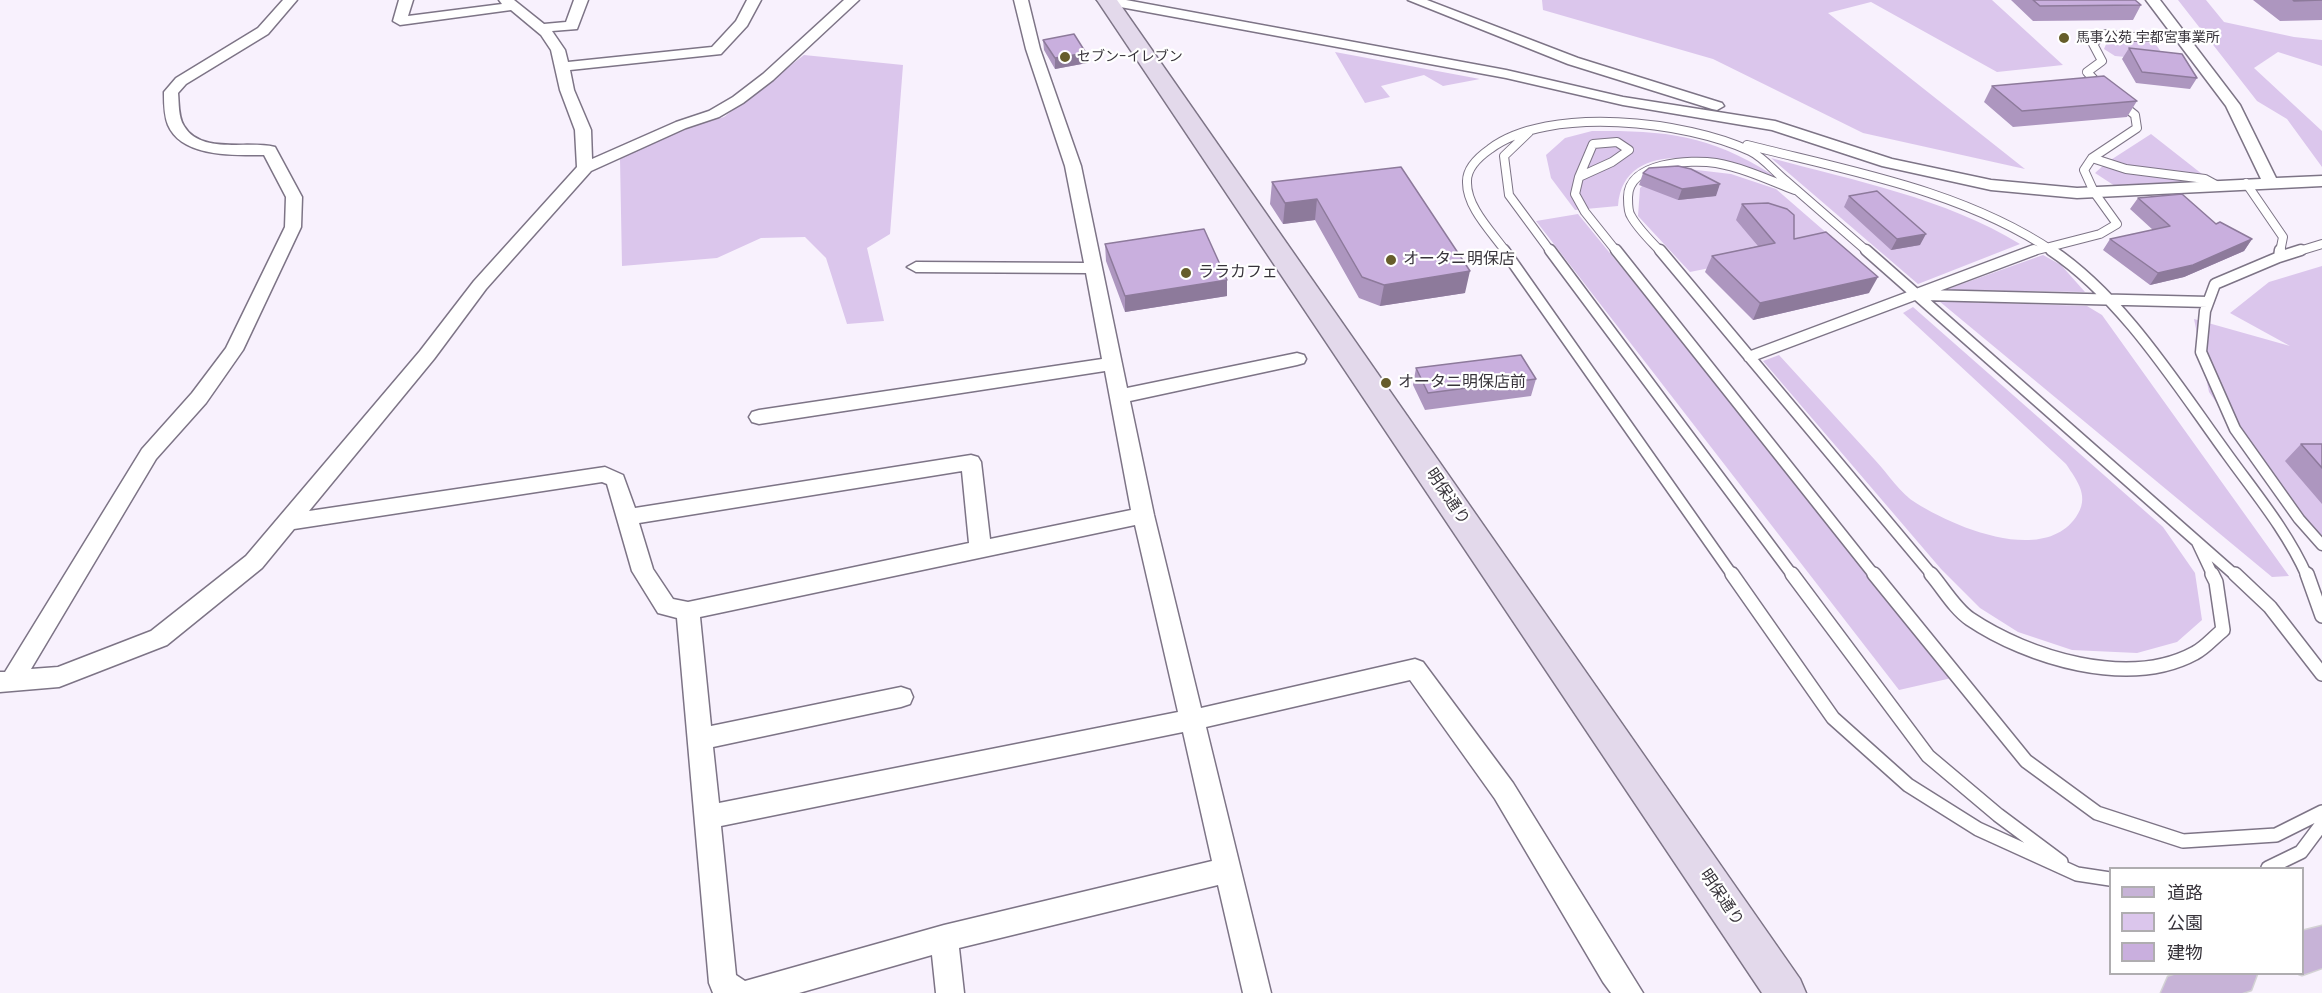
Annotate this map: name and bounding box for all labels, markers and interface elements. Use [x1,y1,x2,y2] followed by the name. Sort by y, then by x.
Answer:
[2076,30,2220,46] place label: 馬事公苑 宇都宮事業所
[2057,31,2071,45] marker: 馬事公苑 宇都宮事業所
[1077,49,1183,65] place label: セブン-イレブン
[1058,50,1072,64] marker: セブン-イレブン
[1403,250,1515,270] place label: オータニ明保店
[1384,253,1398,267] marker: オータニ明保店
[1198,263,1278,283] place label: ララカフェ
[1179,266,1193,280] marker: ララカフェ
[1398,373,1526,393] place label: オータニ明保店前
[1379,376,1393,390] marker: オータニ明保店前
[1421,465,1473,529] street label: 明保通り
[1695,866,1747,930] street label: 明保通り
[2109,867,2304,975] legend
[2167,880,2203,905] text: 道路
[2167,910,2203,935] text: 公園
[2167,940,2203,965] text: 建物

